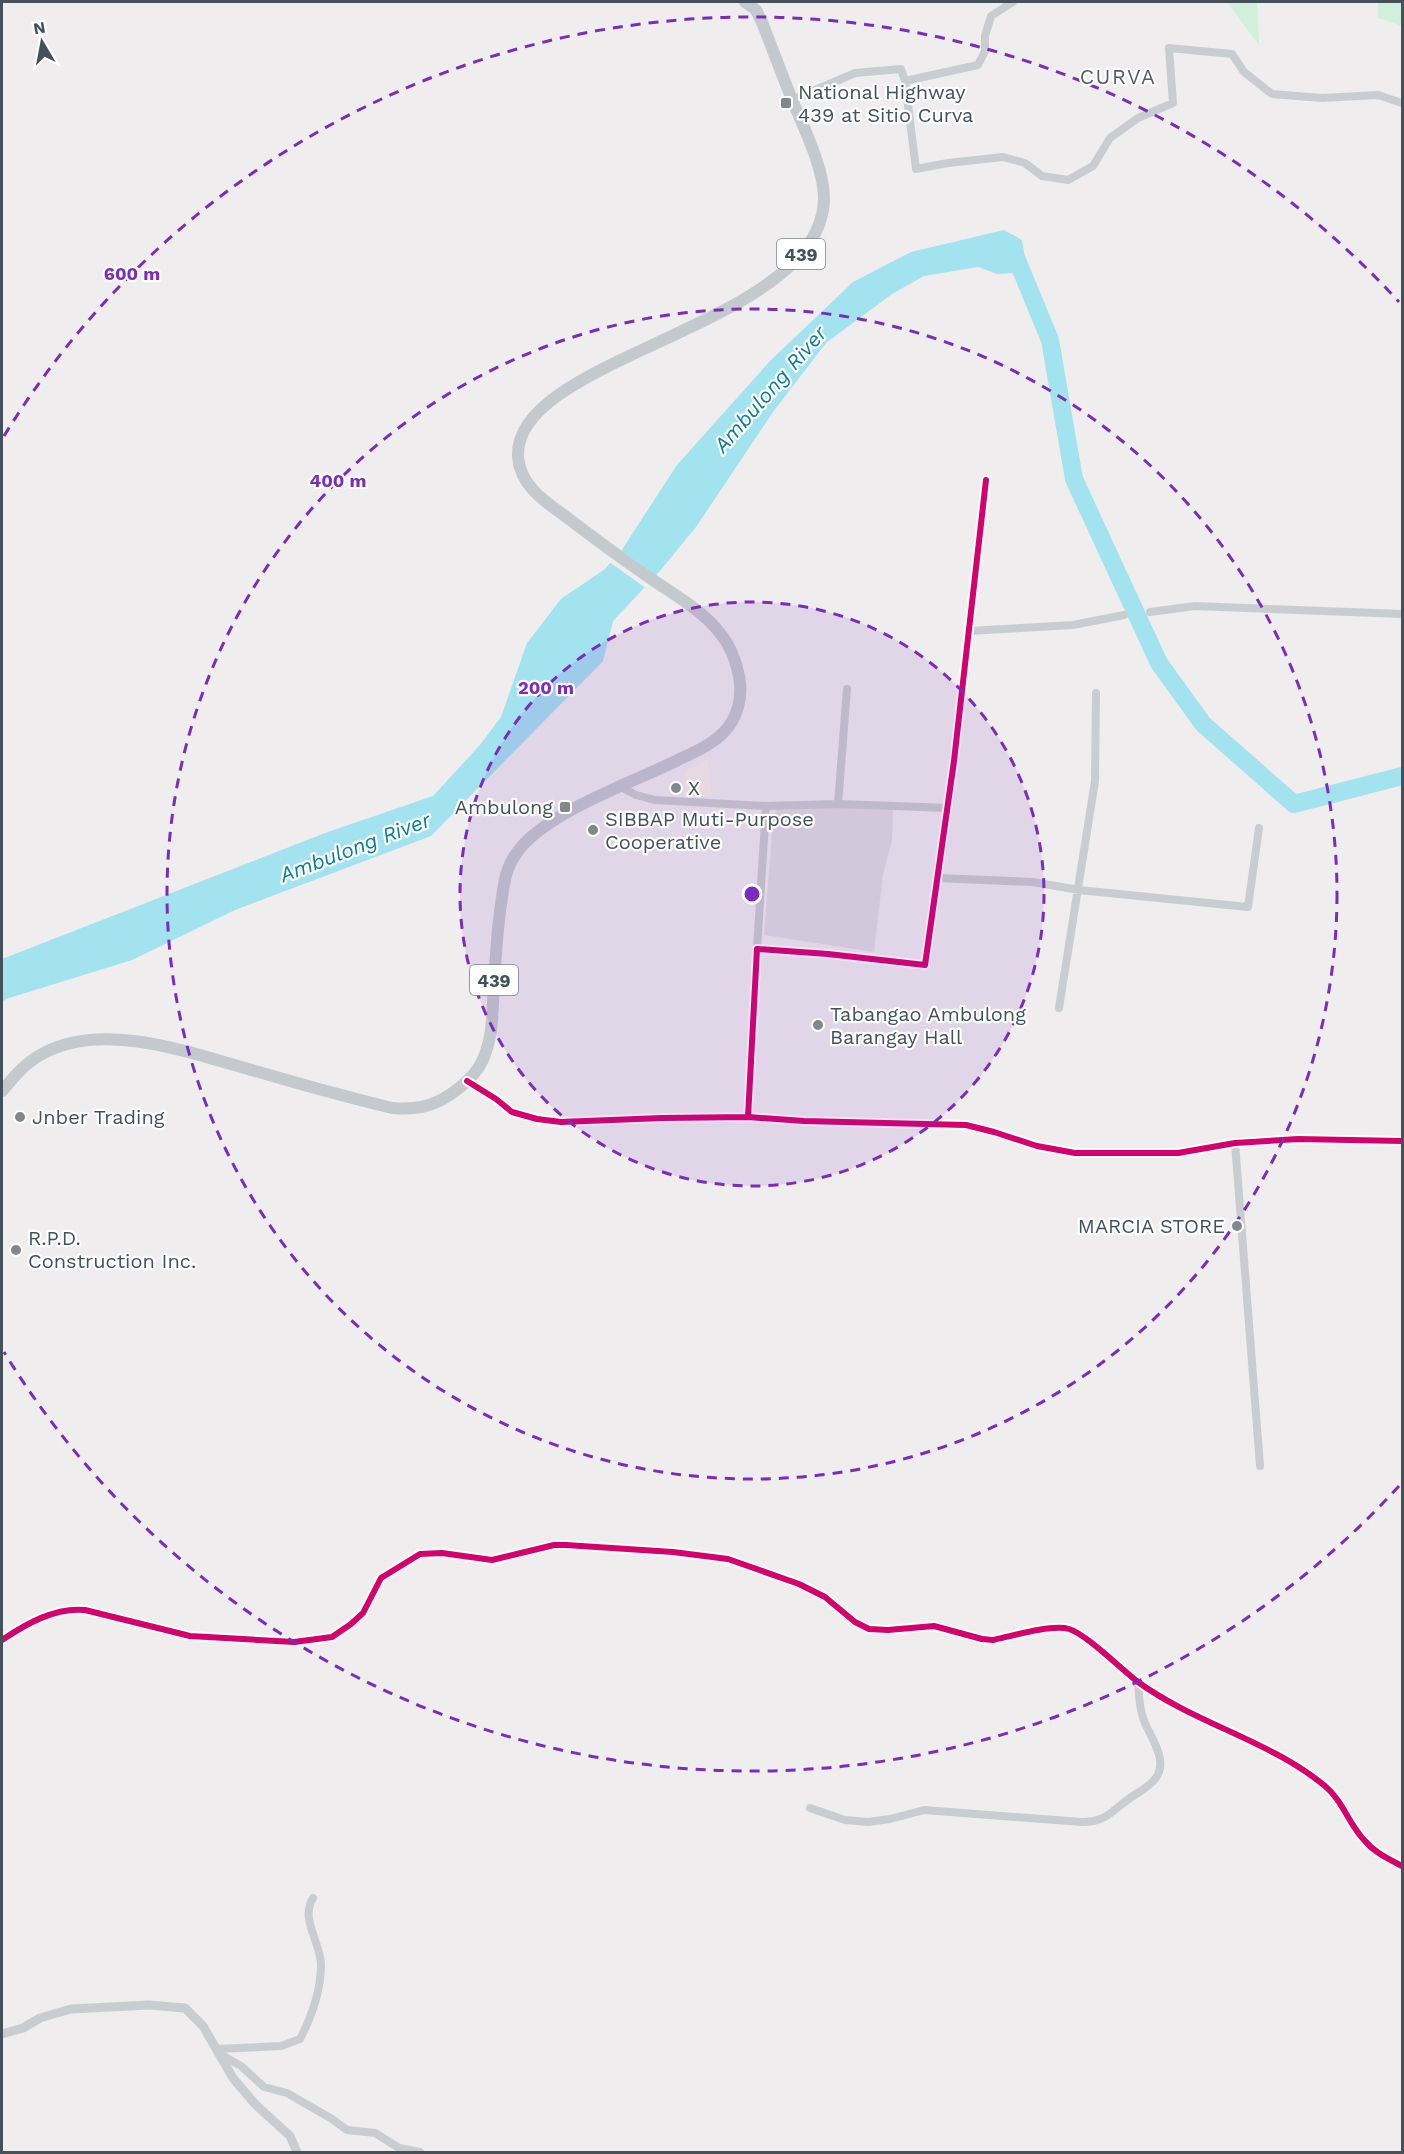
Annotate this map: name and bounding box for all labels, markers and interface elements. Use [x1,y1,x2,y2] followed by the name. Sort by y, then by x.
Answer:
[12,12,72,72] north arrow
[32,17,47,38] text: N
[1080,64,1156,89] district label: CURVA
[798,80,973,127] place label: National Highway 439 at Sitio Curva
[779,96,793,110] marker: National Highway 439 at Sitio Curva
[777,239,825,269] road number: 439
[104,263,160,284] text: 600 m
[708,320,832,458] water label: Ambulong River
[310,470,366,491] text: 400 m
[518,677,574,698] text: 200 m
[688,776,700,800] place label: X
[669,781,683,795] marker: X
[455,795,553,819] place label: Ambulong
[558,800,572,814] marker: Ambulong
[275,806,435,888] water label: Ambulong River
[605,807,814,854] place label: SIBBAP Muti-Purpose Cooperative
[586,823,600,837] marker: SIBBAP Muti-Purpose Cooperative
[742,884,762,904] centre of rings
[470,965,518,995] road number: 439
[830,1002,1026,1049] place label: Tabangao Ambulong Barangay Hall
[811,1018,825,1032] marker: Tabangao Ambulong Barangay Hall
[32,1105,165,1129] place label: Jnber Trading
[13,1110,27,1124] marker: Jnber Trading
[1078,1214,1225,1238] place label: MARCIA STORE
[1230,1219,1244,1233] marker: MARCIA STORE
[28,1226,196,1273] place label: R.P.D. Construction Inc.
[9,1243,23,1257] marker: R.P.D. Construction Inc.

